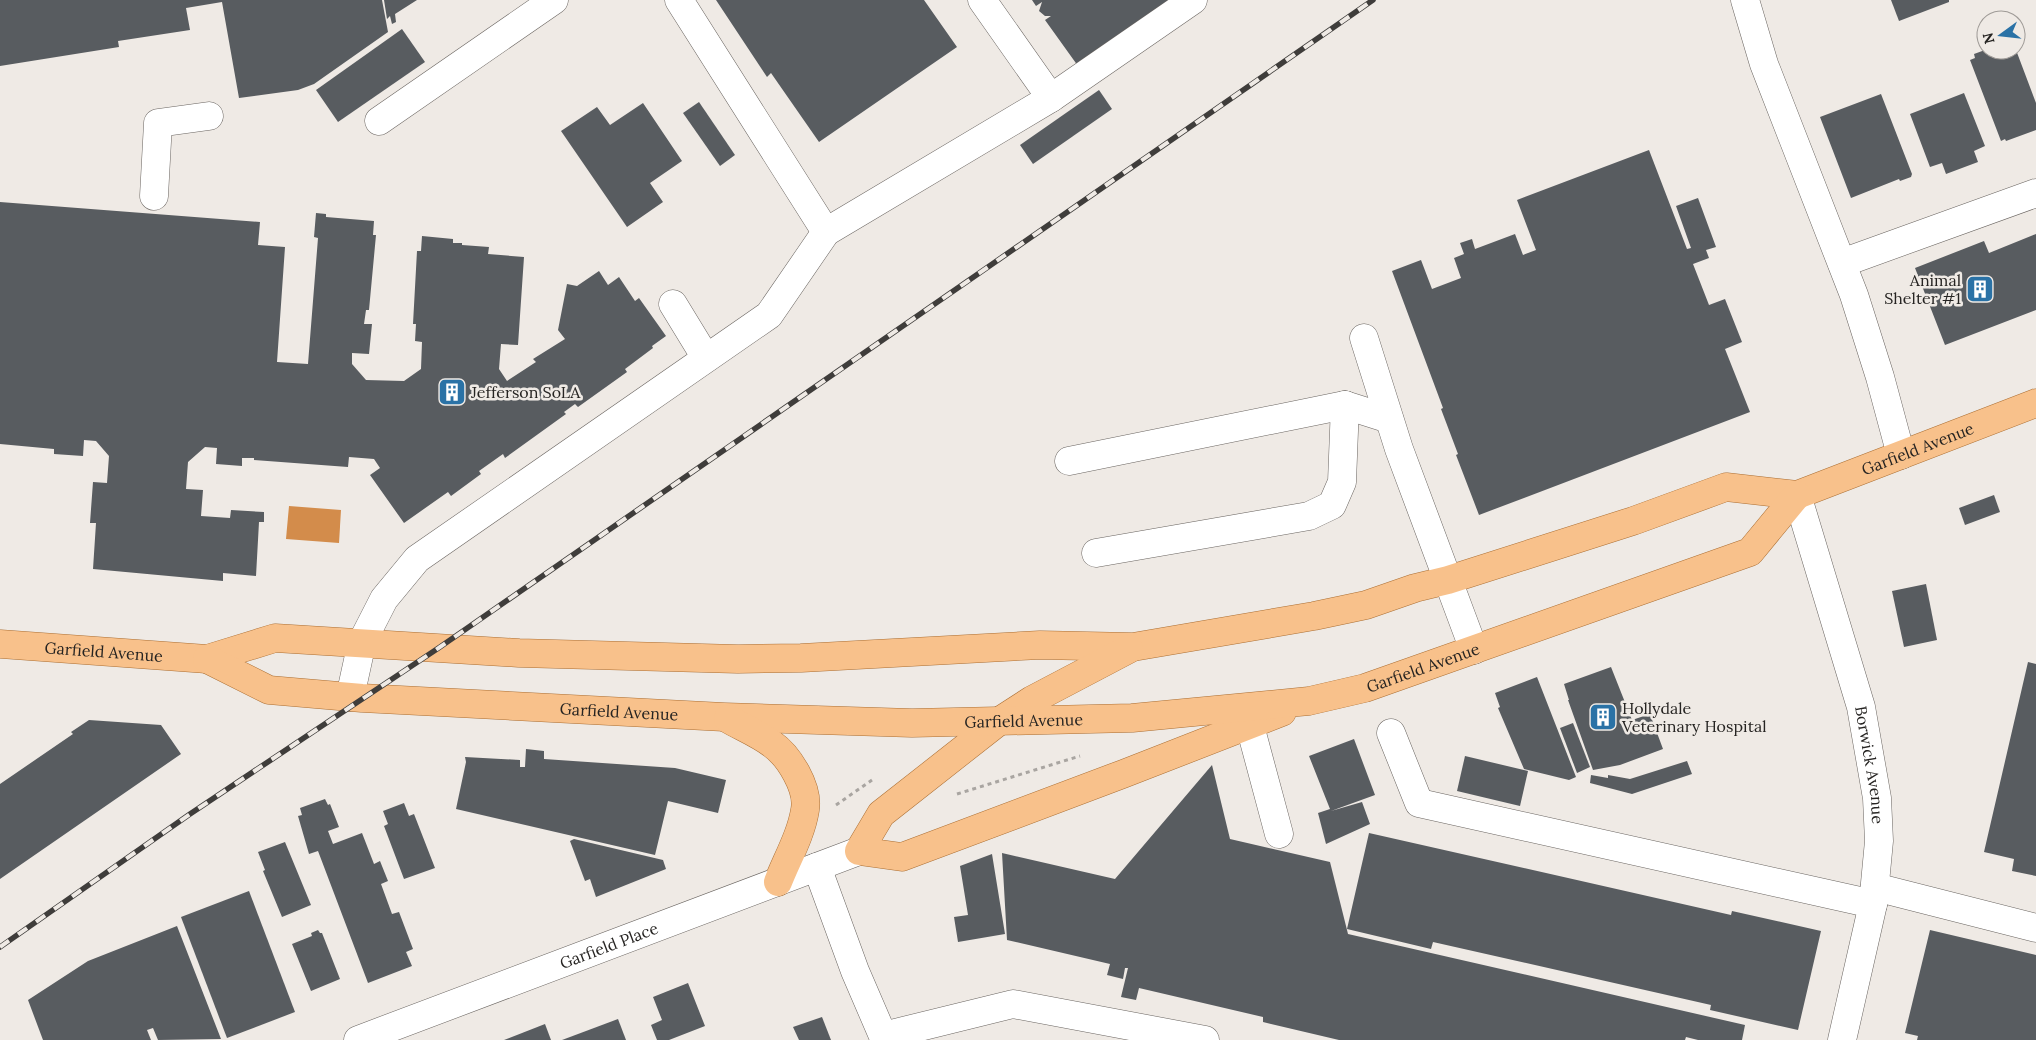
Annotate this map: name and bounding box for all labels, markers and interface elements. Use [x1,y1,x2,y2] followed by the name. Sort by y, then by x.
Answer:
[1976,10,2026,60] north arrow
[1978,31,1999,46] text: N
[1884,270,1961,308] place label: Animal Shelter #1
[1965,274,1995,304] building icon: Animal Shelter #1
[437,377,467,407] building icon: Jefferson SoLA
[470,382,581,402] place label: Jefferson SoLA
[1859,418,1977,479] street label: Garfield Avenue
[44,637,164,666] street label: Garfield Avenue
[1364,638,1482,697] street label: Garfield Avenue
[559,698,679,725] street label: Garfield Avenue
[1621,698,1767,736] place label: Hollydale Veterinary Hospital
[1588,702,1618,732] building icon: Hollydale Veterinary Hospital
[1851,704,1888,825] street label: Borwick Avenue
[964,709,1084,732] street label: Garfield Avenue
[557,918,661,973] street label: Garfield Place

